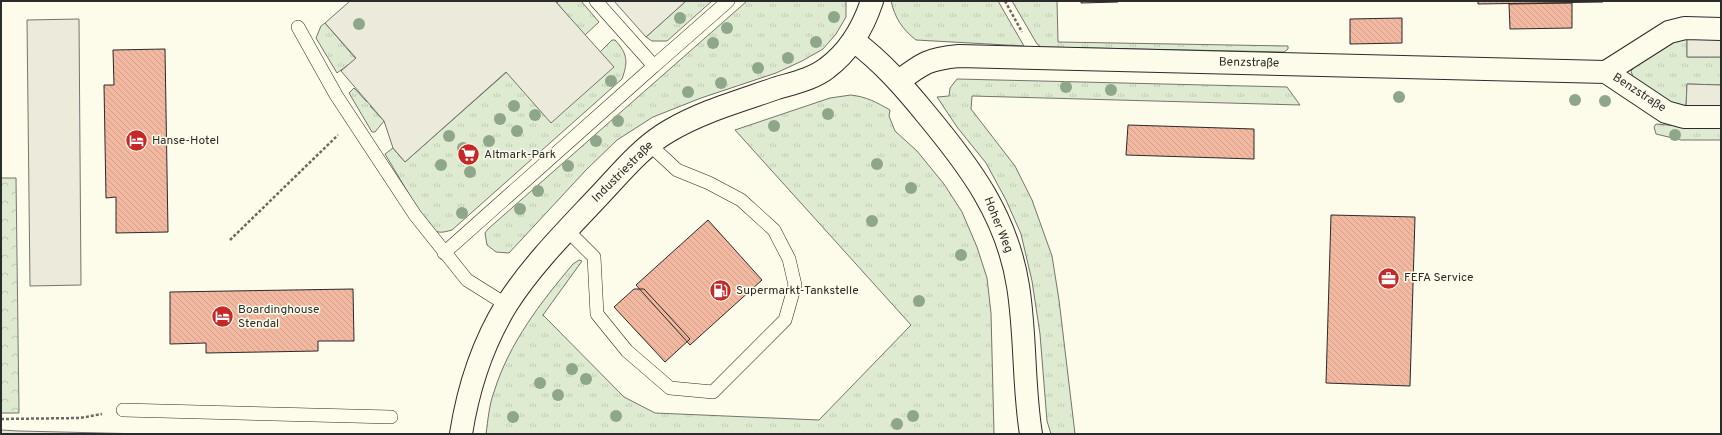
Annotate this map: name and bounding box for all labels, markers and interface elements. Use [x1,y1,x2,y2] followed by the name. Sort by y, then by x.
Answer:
[1219,54,1279,72] street label: Benzstraße
[1609,70,1669,116] street label: Benzstraße
[123,128,149,154] hotel icon: Hanse-Hotel
[152,133,219,149] place label: Hanse-Hotel
[589,138,657,206] street label: Industriestraße
[456,142,482,168] supermarket icon: Altmark-Park
[484,147,556,163] place label: Altmark-Park
[980,195,1016,255] street label: Hoher Weg
[1375,265,1401,291] office icon: FEFA Service
[1404,270,1474,286] place label: FEFA Service
[707,278,733,304] fuel station icon: Supermarkt-Tankstelle
[736,283,859,299] place label: Supermarkt-Tankstelle
[238,302,320,332] place label: Boardinghouse Stendal
[209,304,235,330] hotel icon: Boardinghouse Stendal

